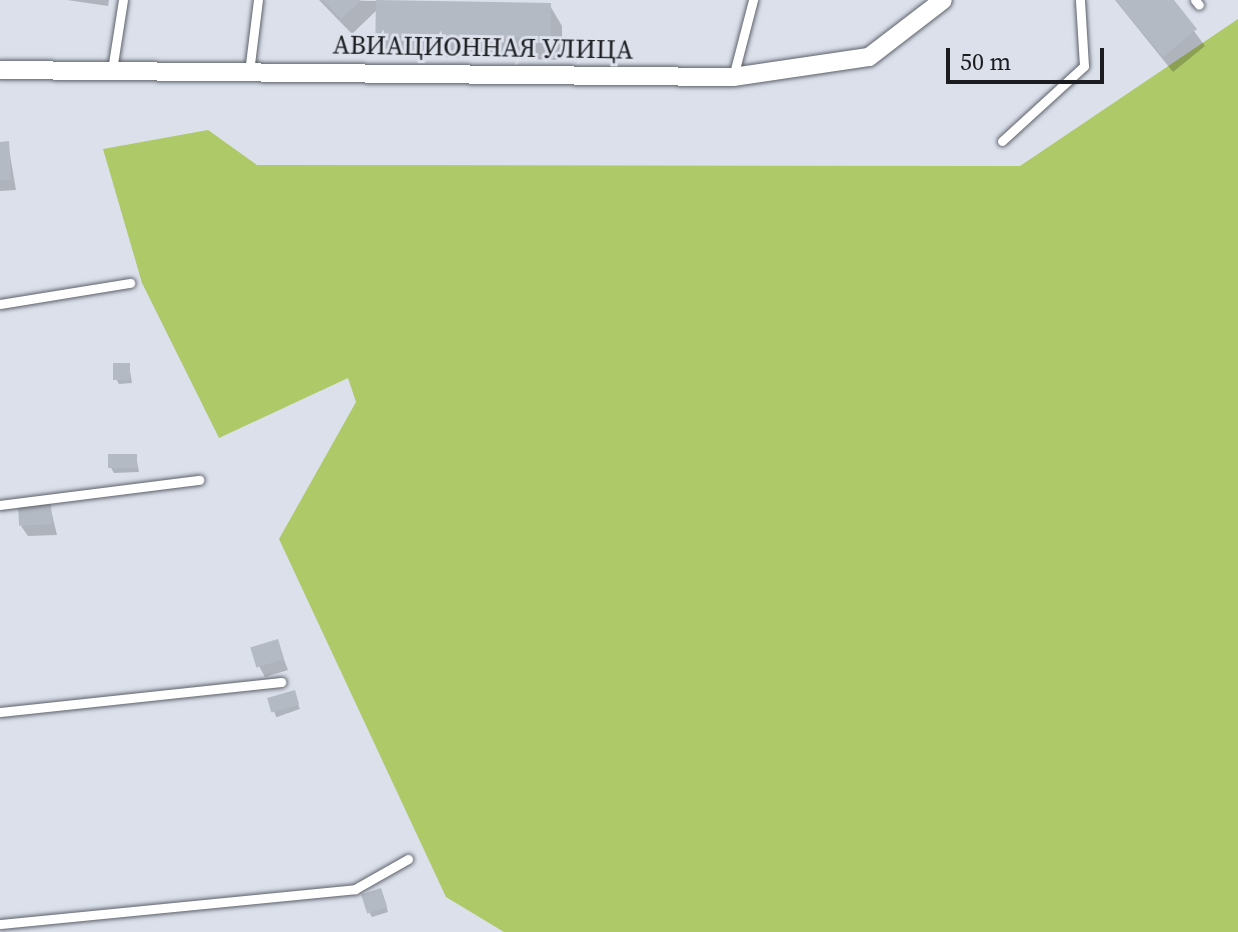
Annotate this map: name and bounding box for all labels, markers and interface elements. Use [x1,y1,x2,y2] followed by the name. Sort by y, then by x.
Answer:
[332,30,634,66] street label: АВИАЦИОННАЯ УЛИЦА
[950,32,1108,82] scale bar
[960,45,1011,78] text: 50 m

